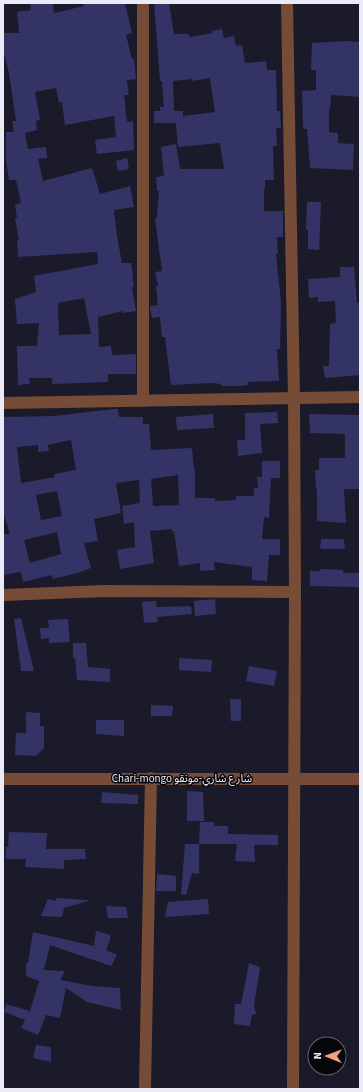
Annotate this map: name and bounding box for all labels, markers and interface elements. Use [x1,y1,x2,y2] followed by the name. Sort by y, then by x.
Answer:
[112,771,253,787] street label: Chari-mongo شار ع شاري-مونقو
[307,1036,347,1076] north arrow
[310,1052,325,1060] text: N

